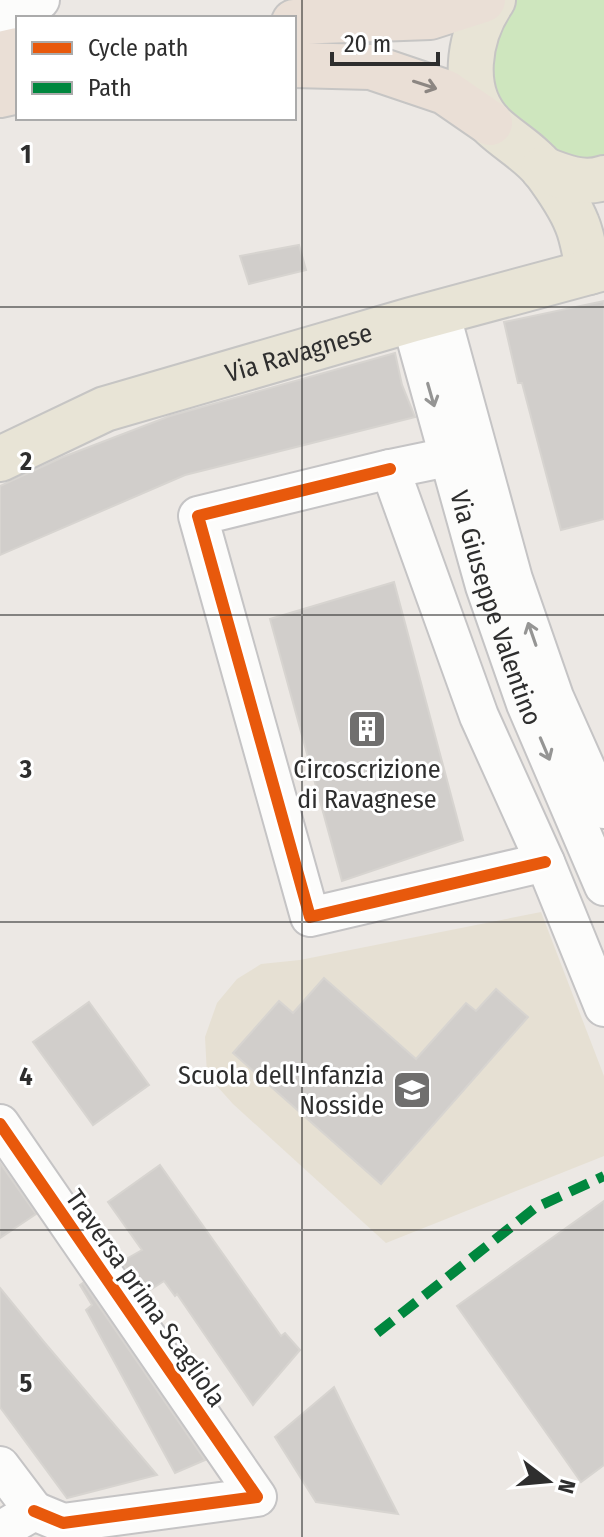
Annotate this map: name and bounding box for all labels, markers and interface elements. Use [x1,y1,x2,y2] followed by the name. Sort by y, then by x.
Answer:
[16,16,296,120] legend
[332,16,438,66] scale bar
[344,30,391,58] text: 20 m
[88,34,188,62] text: Cycle path
[88,74,132,102] text: Path
[412,79,437,94] one-way arrow
[21,139,32,170] text: 1
[222,317,376,389] street label: Via Ravagnese
[425,382,440,408] one-way arrow
[19,446,32,477] text: 2
[443,487,548,730] street label: Via Giuseppe Valentino
[524,622,539,647] one-way arrow
[346,708,388,750] building icon: Circoscrizione di Ravagnese
[539,736,554,761] one-way arrow
[19,754,32,785] text: 3
[293,754,441,815] place label: Circoscrizione di Ravagnese
[178,1060,384,1121] place label: Scuola dell'Infanzia Nosside
[19,1061,33,1092] text: 4
[391,1069,433,1111] school or university icon: Scuola dell'Infanzia Nosside
[59,1184,232,1413] street label: Traversa prima Scagliola
[20,1368,33,1399] text: 5
[508,1441,588,1521] north arrow
[552,1476,582,1496] text: N

